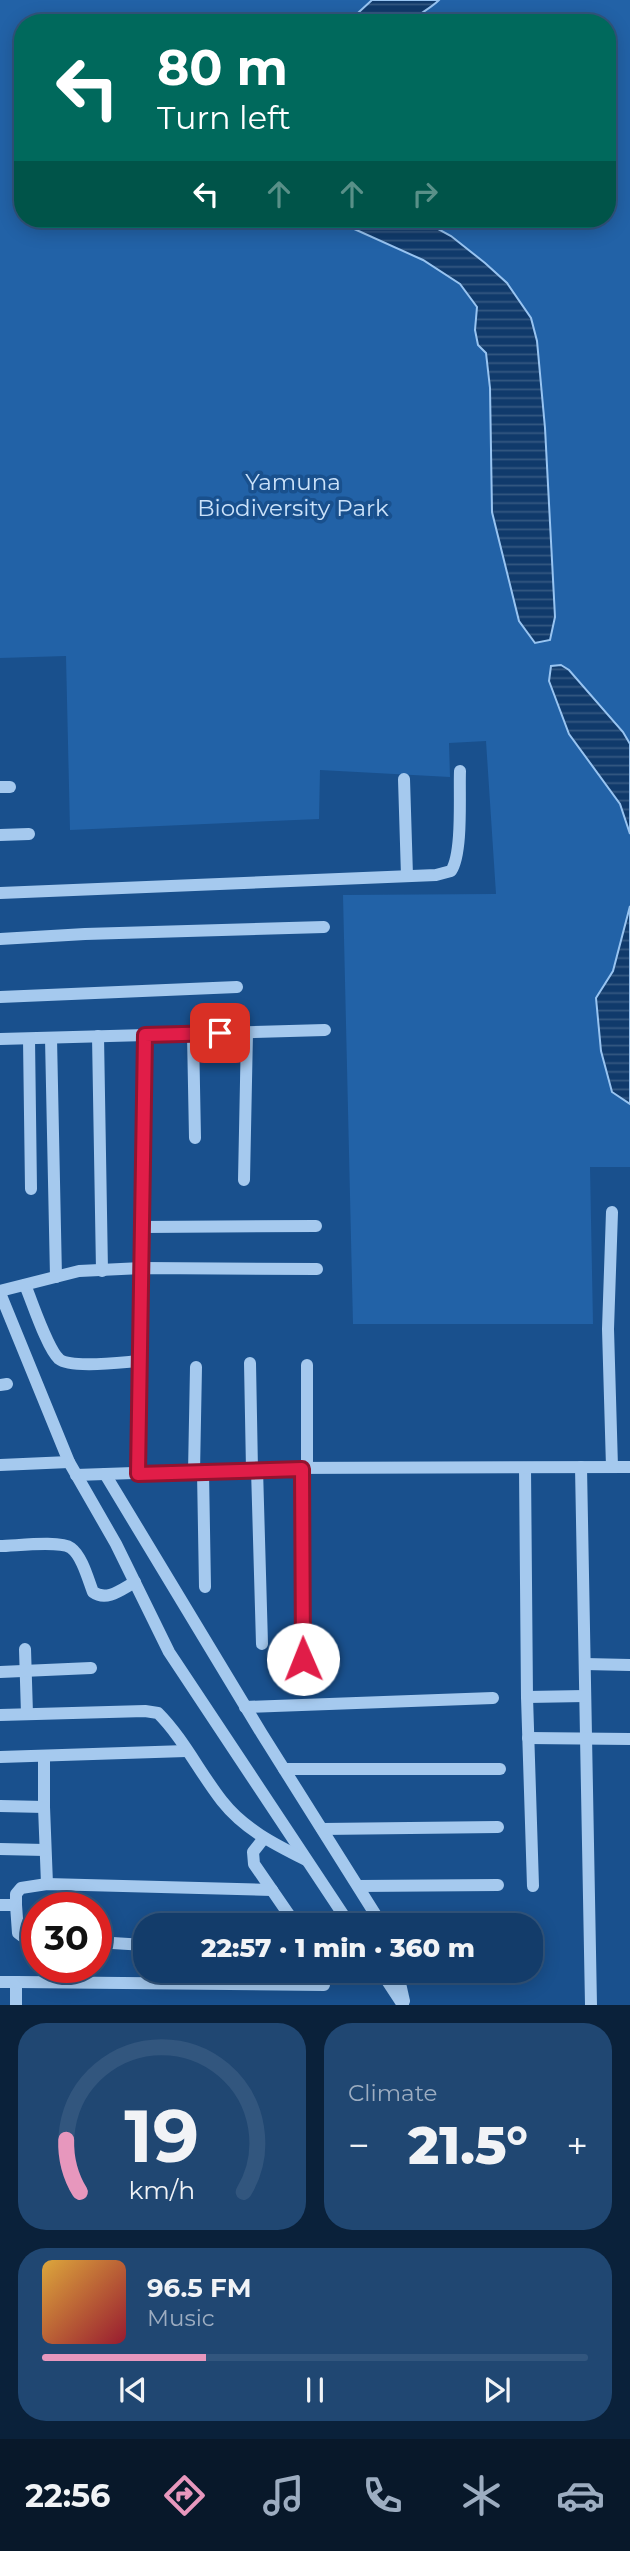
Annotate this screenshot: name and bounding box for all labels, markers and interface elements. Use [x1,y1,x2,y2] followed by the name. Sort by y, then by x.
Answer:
[157,38,288,97] text: 80 m
[42,42,133,133] icon: left
[157,98,291,137] text: Turn left
[187,175,225,213] icon: left
[260,175,298,213] icon: ahead
[333,175,371,213] icon: ahead
[406,175,444,213] icon: right
[197,468,389,522] park label: Yamuna Biodiversity Park
[190,1003,250,1063] pin
[201,1014,239,1052] icon: arrive
[266,1622,340,1696] position arrow
[21,1892,112,1983] speed limit sign: 30
[201,1932,475,1964] text: 22:57 · 1 min · 360 m
[348,2079,437,2107] text: Climate
[125,2093,199,2181] text: 19
[408,2114,528,2177] text: 21.5°
[348,2122,370,2169] text: −
[566,2122,588,2169] text: +
[129,2175,195,2205] text: km/h
[147,2272,251,2304] text: 96.5 FM
[147,2304,215,2332] text: Music
[114,2371,152,2409] icon: previous
[296,2371,334,2409] icon: pause
[478,2371,516,2409] icon: next
[160,2471,209,2520] icon: directions
[259,2471,308,2520] icon: music
[358,2471,407,2520] icon: phone
[457,2471,506,2520] icon: climate
[556,2471,605,2520] icon: car
[25,2476,111,2515] text: 22:56

